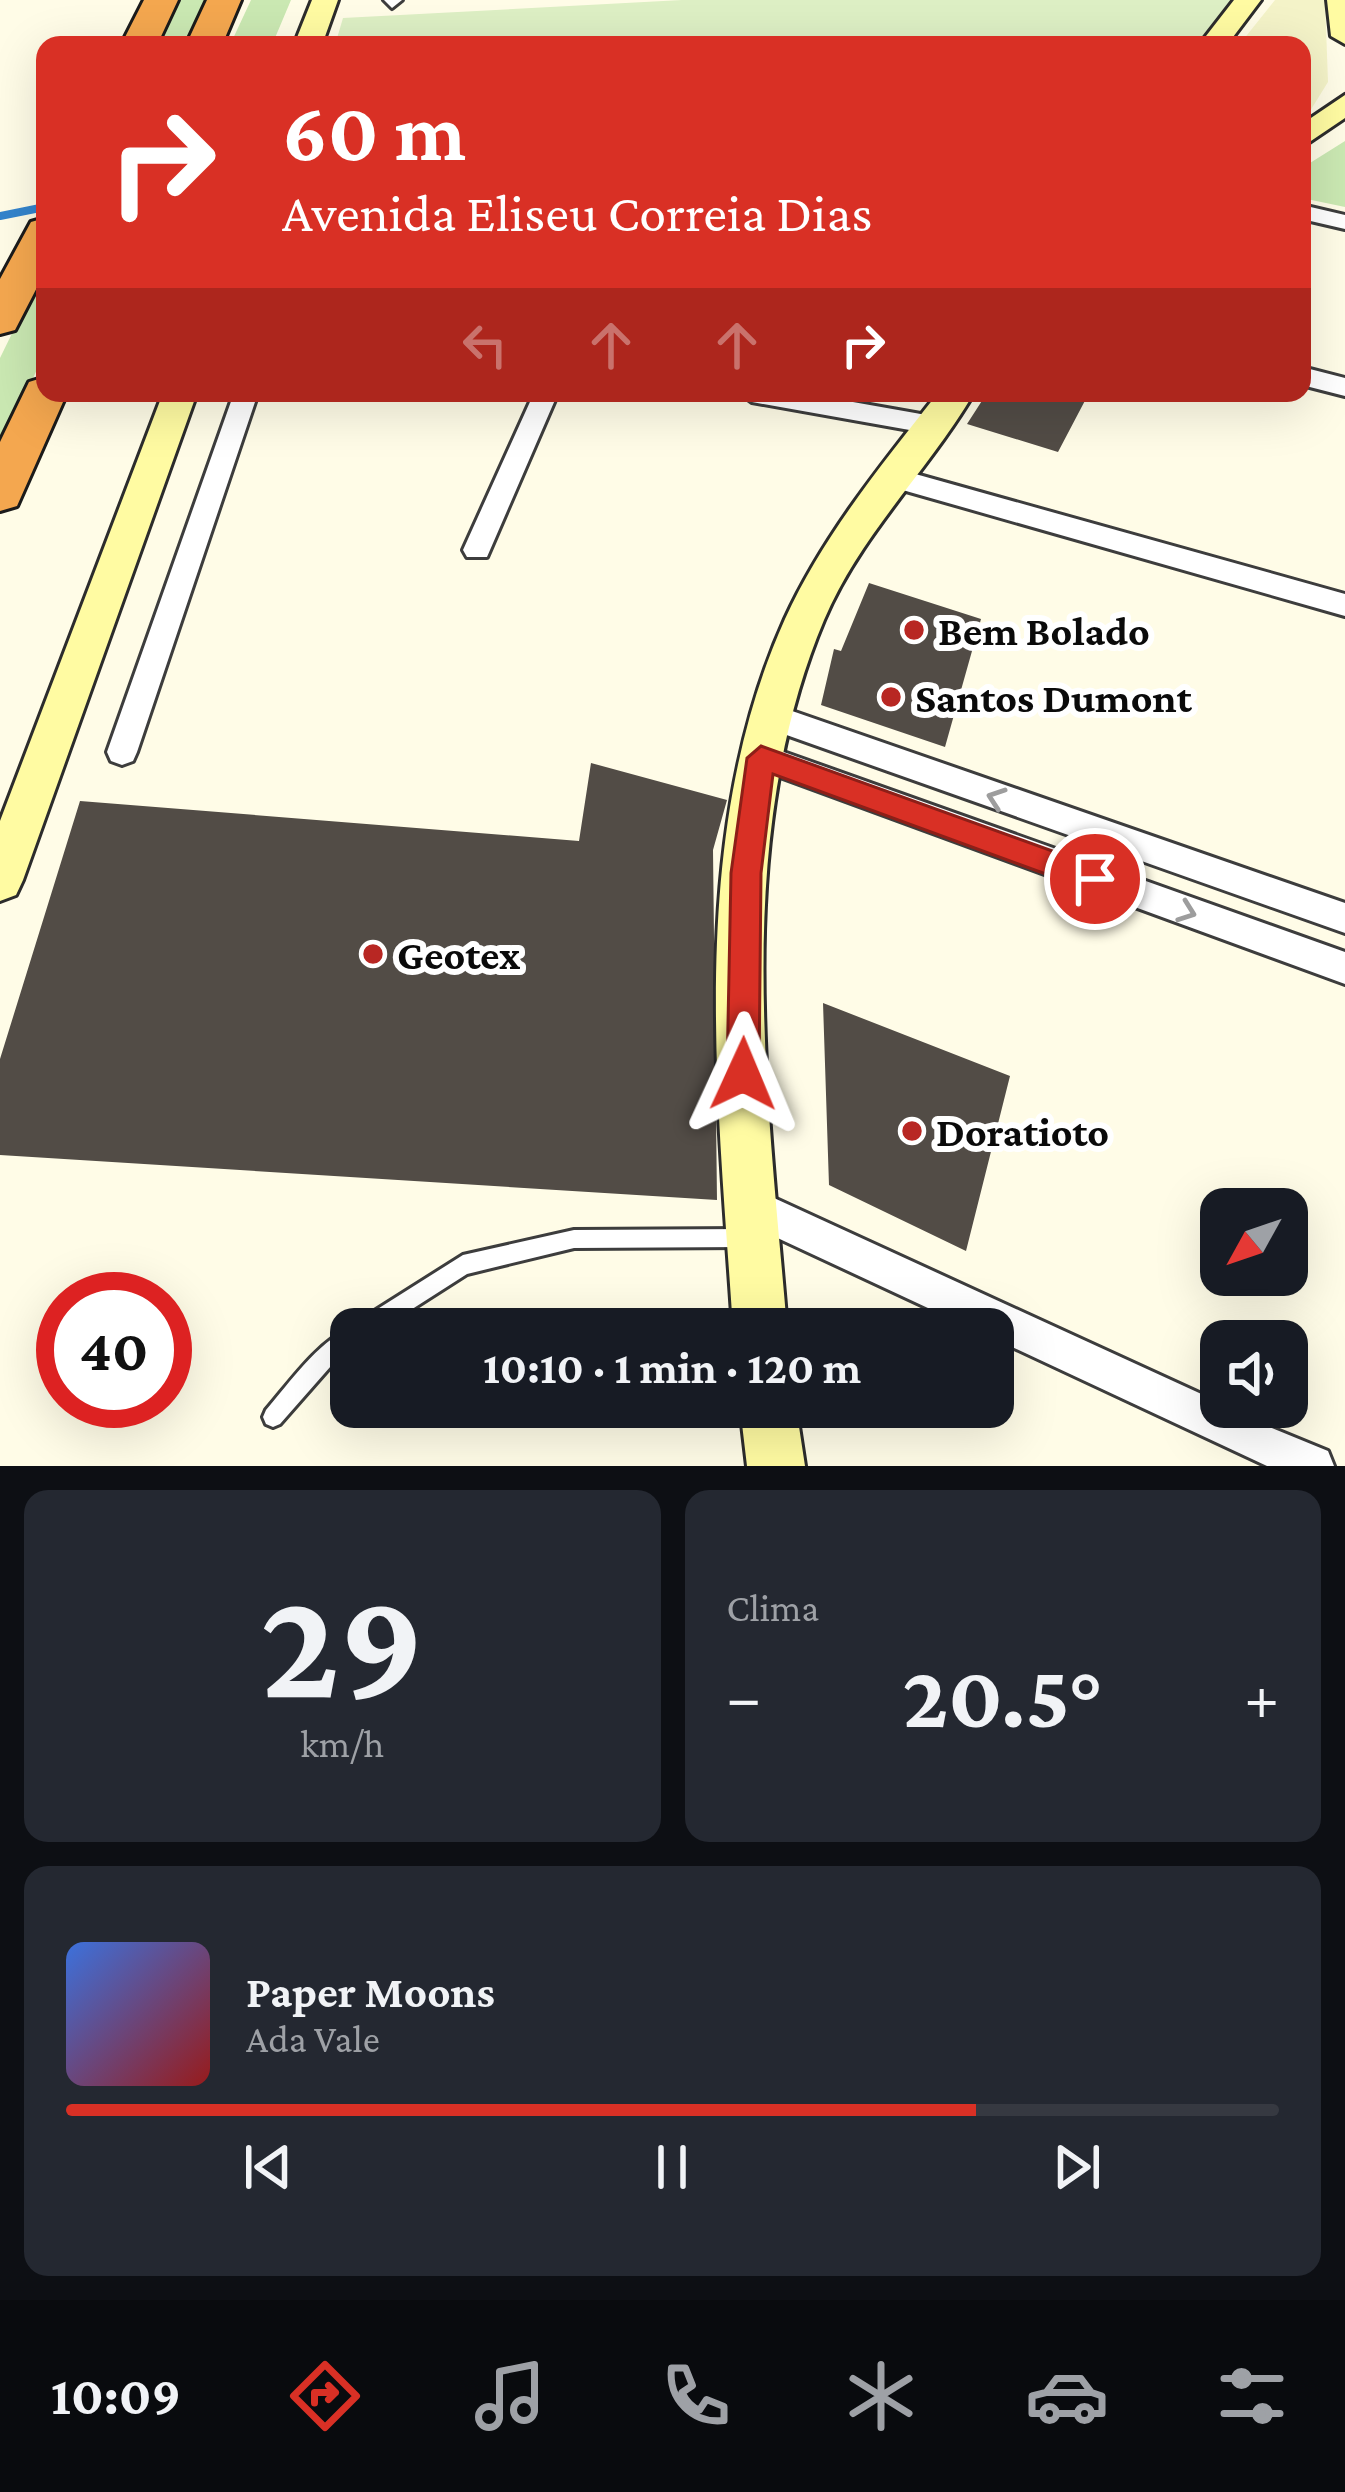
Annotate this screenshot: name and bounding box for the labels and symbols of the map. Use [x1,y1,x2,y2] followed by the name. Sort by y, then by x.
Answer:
[938,607,1150,654] place label: Bem Bolado
[901,617,927,643] marker: Bem Bolado
[915,674,1193,721] place label: Santos Dumont
[878,684,904,710] marker: Santos Dumont
[987,788,1008,812] one-way arrow
[1044,828,1146,930] pin
[1175,898,1196,923] one-way arrow
[397,931,521,978] place label: Geotex
[360,941,386,967] marker: Geotex
[680,1011,806,1137] position arrow
[936,1108,1109,1155] place label: Doratioto
[899,1118,925,1144] marker: Doratioto
[1200,1188,1308,1296] north arrow
[36,1272,192,1428] speed limit sign: 40

